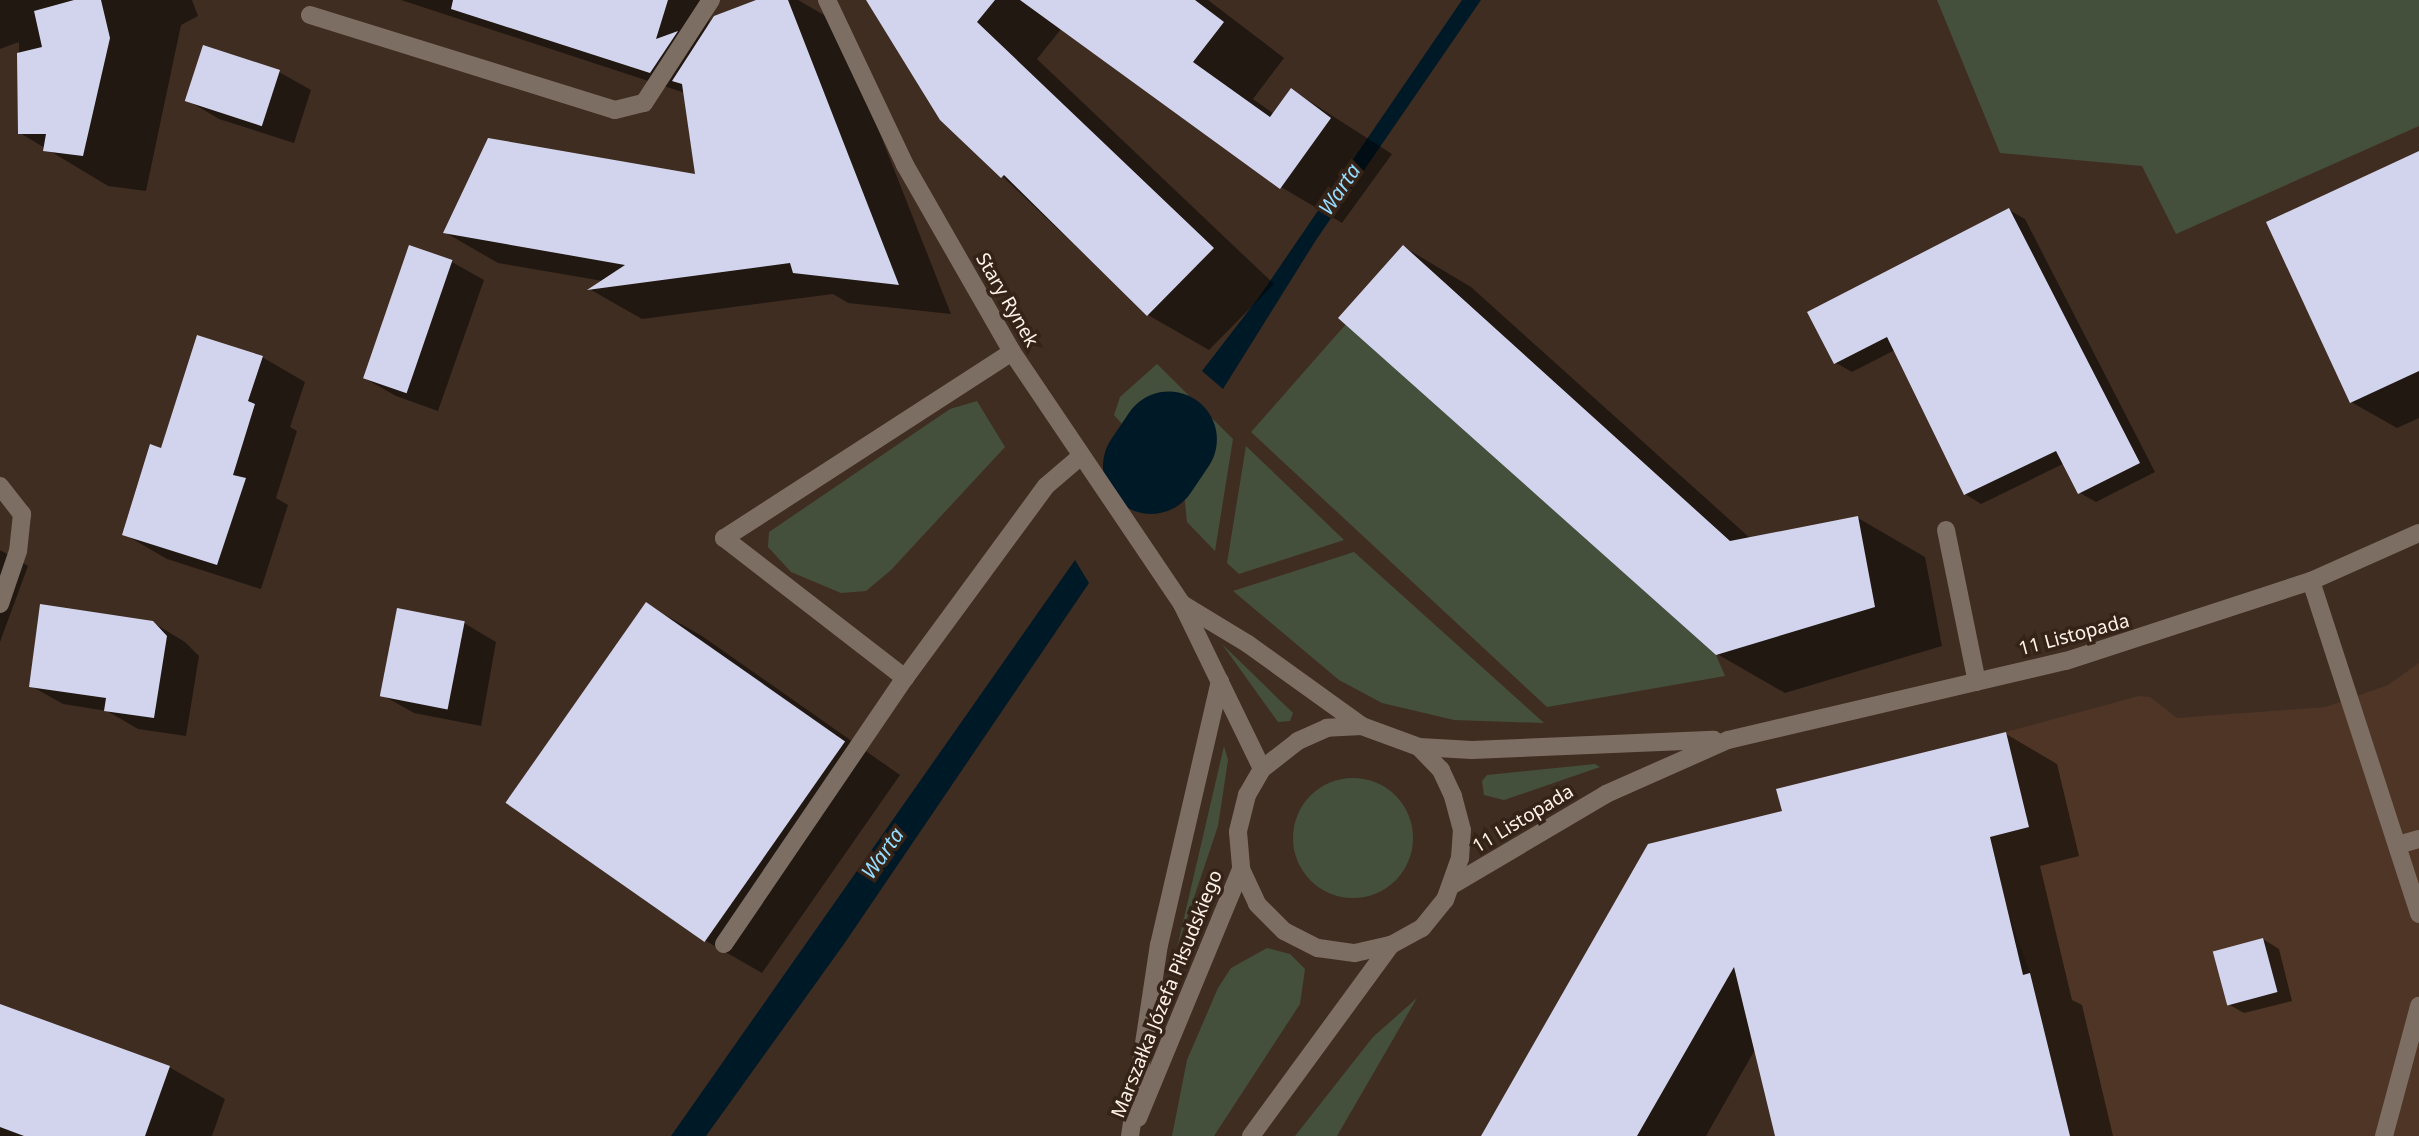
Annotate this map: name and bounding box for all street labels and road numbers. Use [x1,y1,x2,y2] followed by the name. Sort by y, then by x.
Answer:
[971,249,1043,351] street label: Stary Rynek
[2016,609,2132,661] street label: 11 Listopada
[1468,780,1578,858] street label: 11 Listopada
[1107,867,1227,1121] street label: Marszałka Józefa Piłsudskiego

